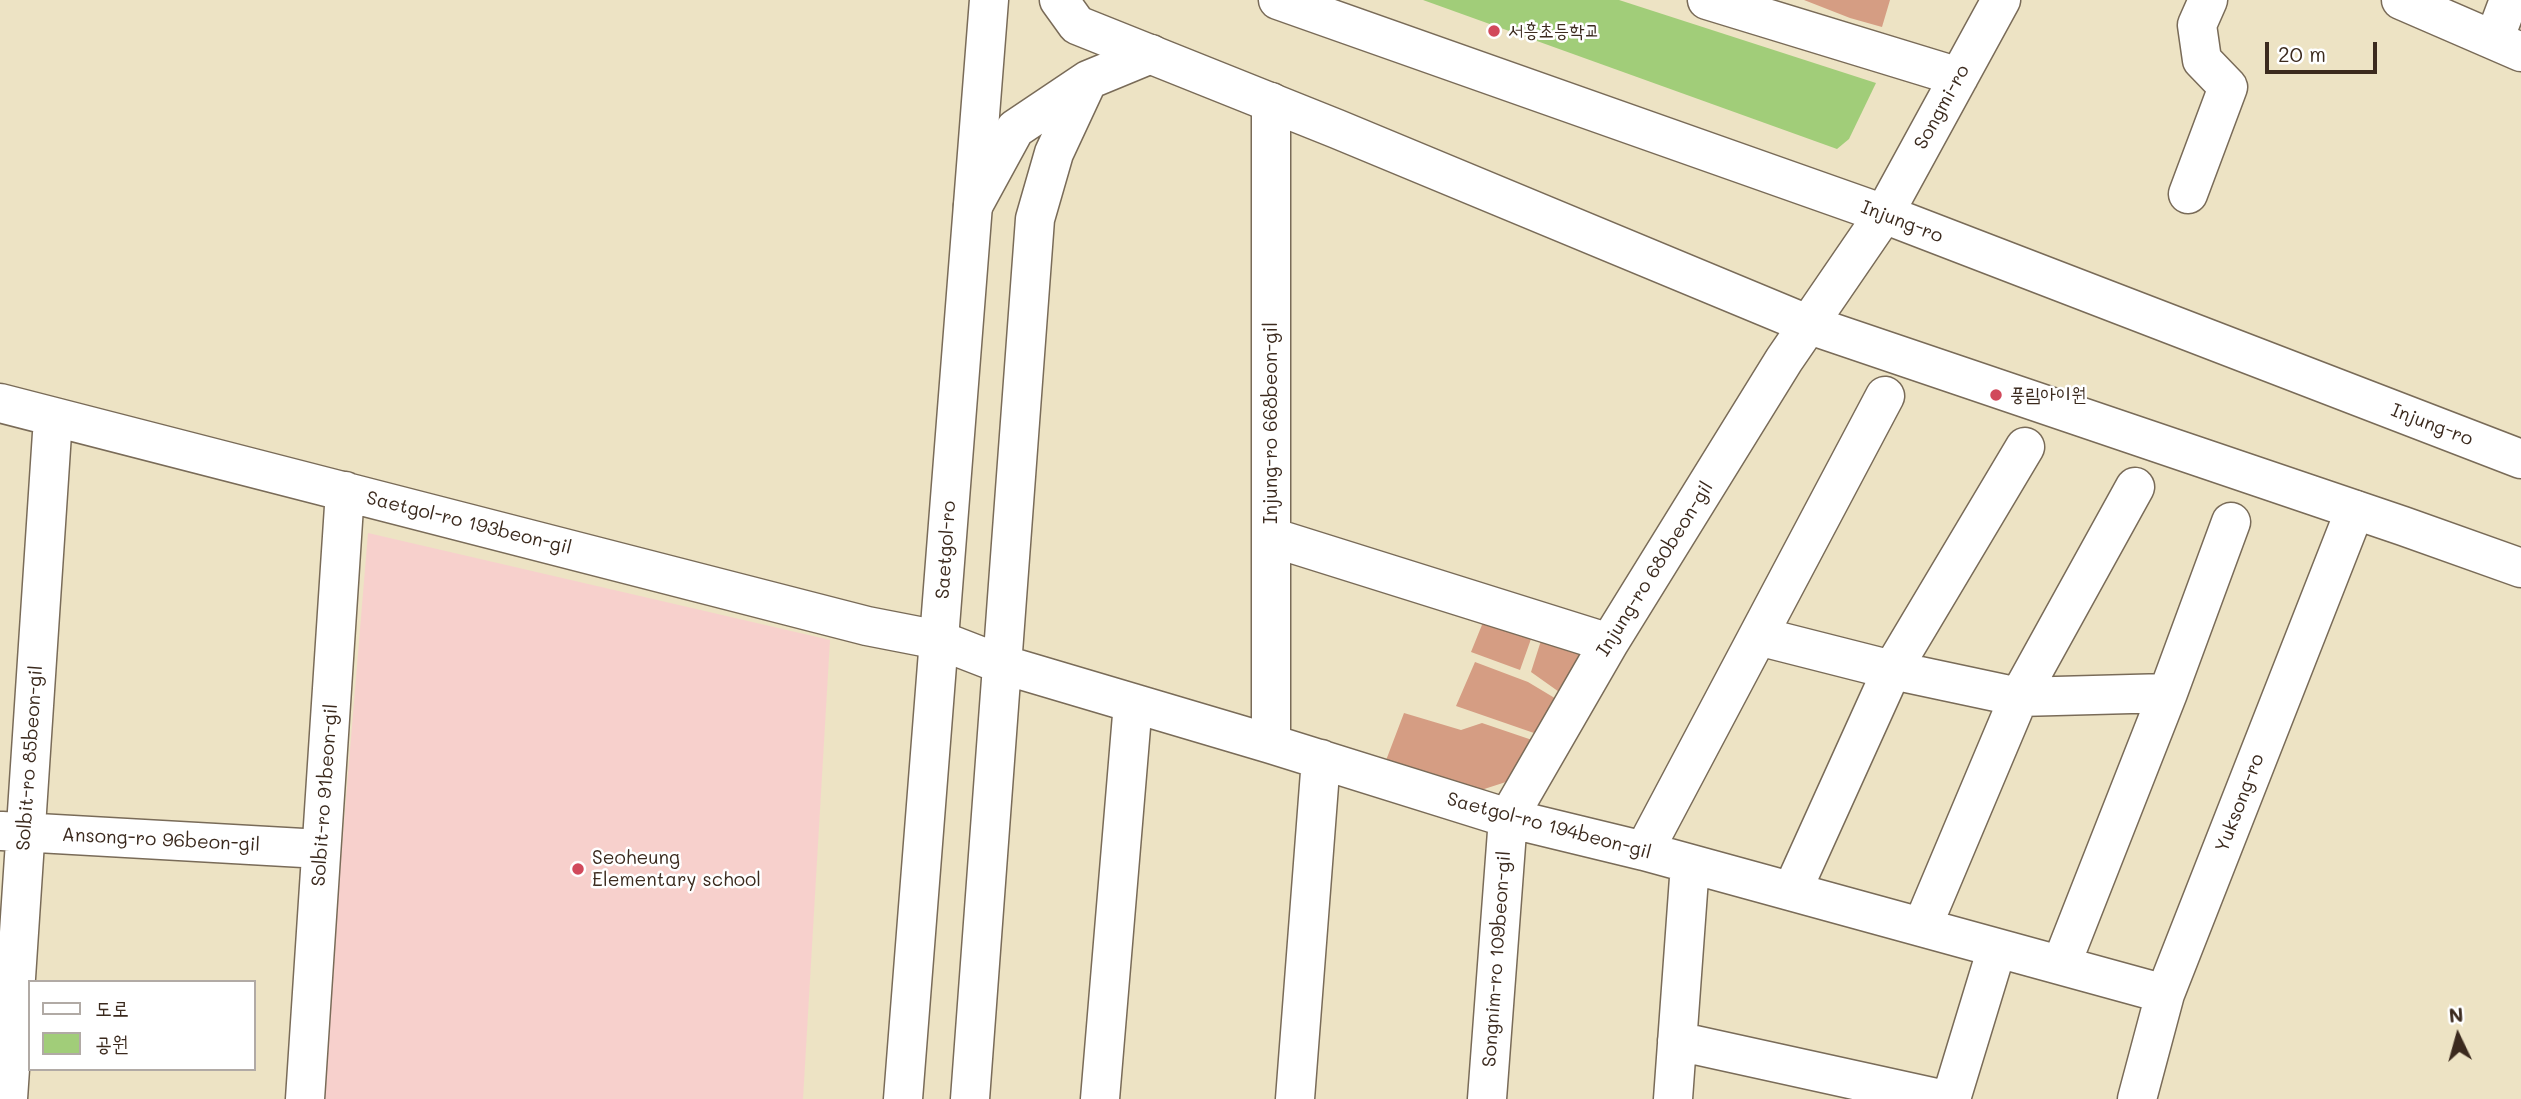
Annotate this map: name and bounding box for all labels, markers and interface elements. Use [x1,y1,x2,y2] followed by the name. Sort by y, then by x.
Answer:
[1508,20,1600,42] place label: 서흥초등학교
[1486,23,1502,39] marker: 서흥초등학교
[2269,28,2381,72] scale bar
[2278,40,2326,67] text: 20 m
[1909,61,1975,153] street label: Songmi-ro
[1858,196,1946,248] street label: Injung-ro
[1260,322,1282,524] street label: Injung-ro 668beon-gil
[2010,384,2086,406] place label: 풍림아이원
[1988,387,2004,403] marker: 풍림아이원
[2388,399,2476,451] street label: Injung-ro
[1592,477,1718,661] street label: Injung-ro 680beon-gil
[364,486,574,560] street label: Saetgol-ro 193beon-gil
[931,500,961,600] street label: Saetgol-ro
[12,665,48,851] street label: Solbit-ro 85beon-gil
[307,703,343,887] street label: Solbit-ro 91beon-gil
[2211,750,2269,856] street label: Yuksong-ro
[1444,788,1654,864] street label: Saetgol-ro 194beon-gil
[61,823,261,857] street label: Ansong-ro 96beon-gil
[592,847,761,891] place label: Seoheung Elementary school
[1478,850,1516,1068] street label: Songnim-ro 109beon-gil
[570,861,586,877] marker: Seoheung Elementary school
[28,980,256,1071] legend
[95,994,129,1021] text: 도로
[2423,1001,2493,1071] north arrow
[2448,1002,2464,1028] text: N
[95,1029,129,1056] text: 공원

